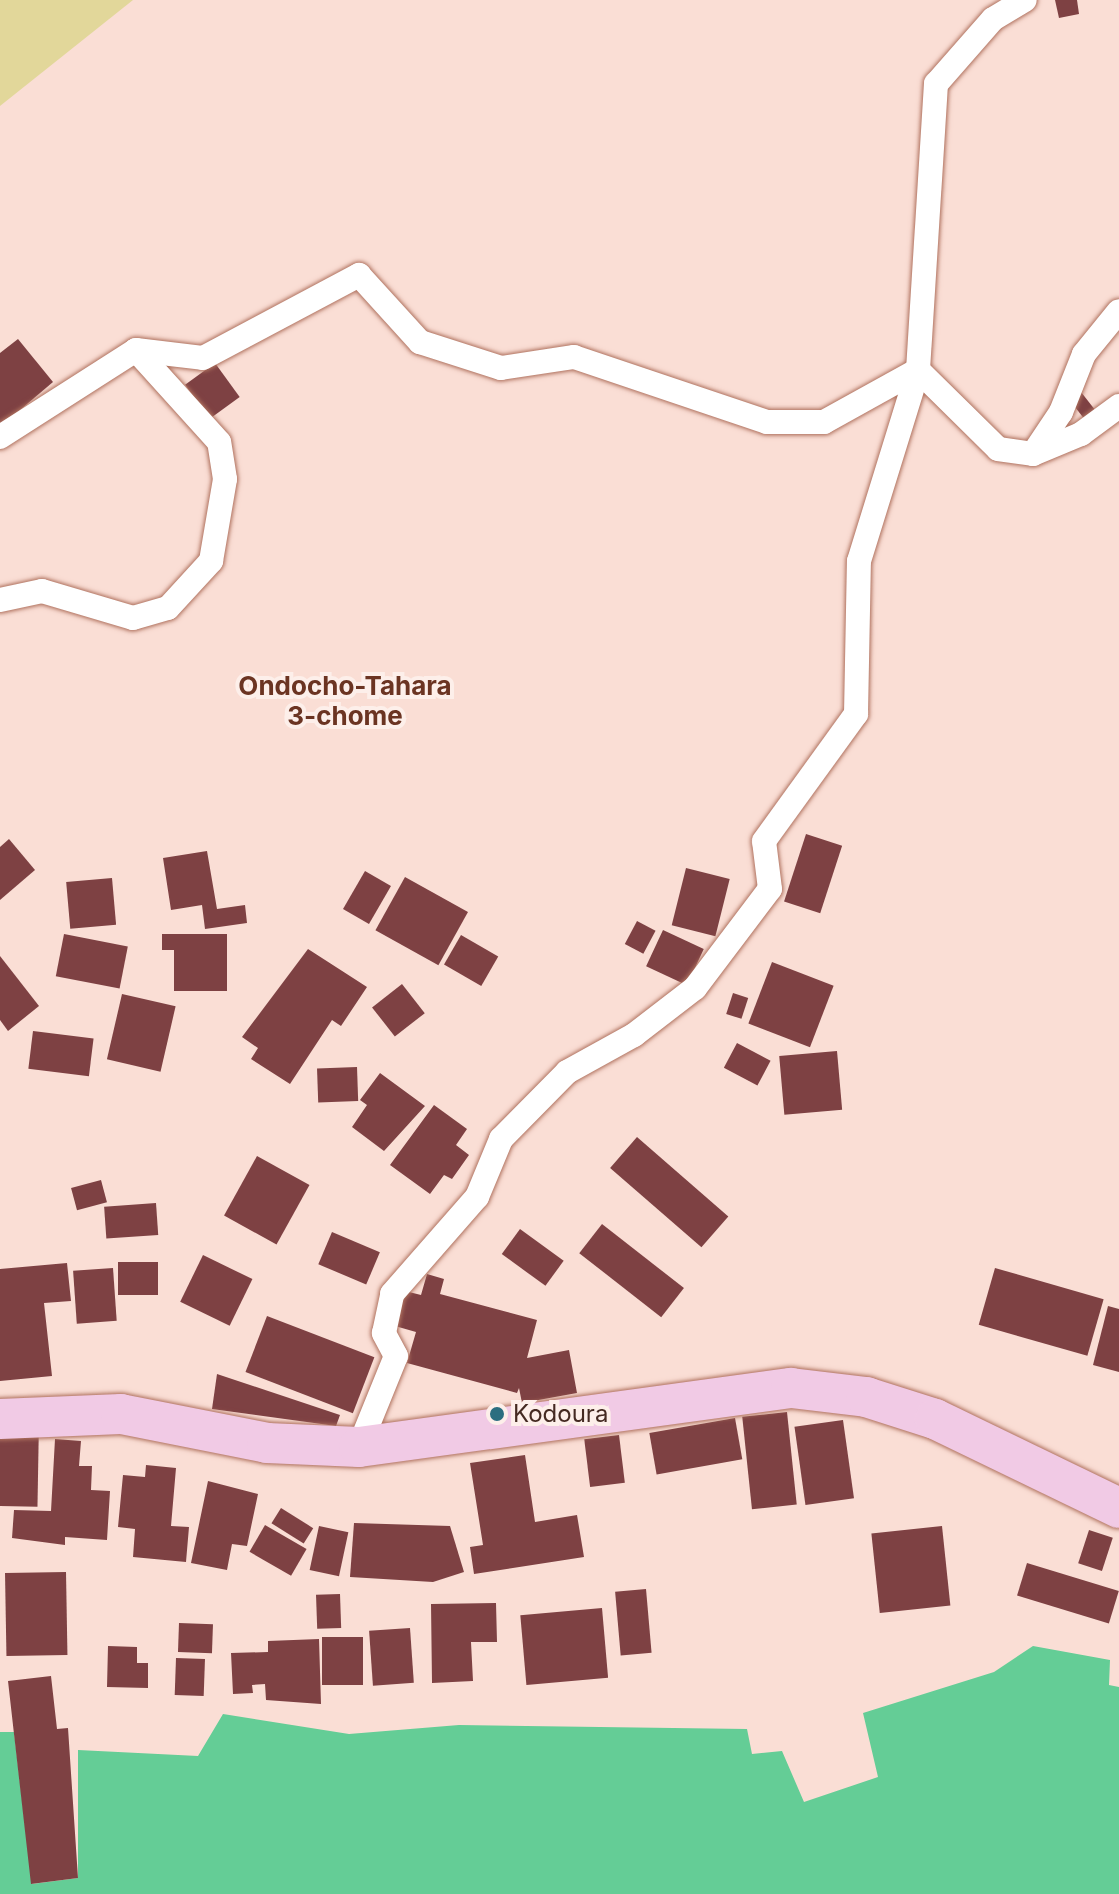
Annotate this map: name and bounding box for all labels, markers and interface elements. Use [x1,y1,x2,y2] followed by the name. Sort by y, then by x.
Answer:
[238,670,452,732] district label: Ondocho-Tahara 3-chome
[513,1400,608,1428] place label: Kodoura
[488,1405,506,1423] marker: Kodoura

